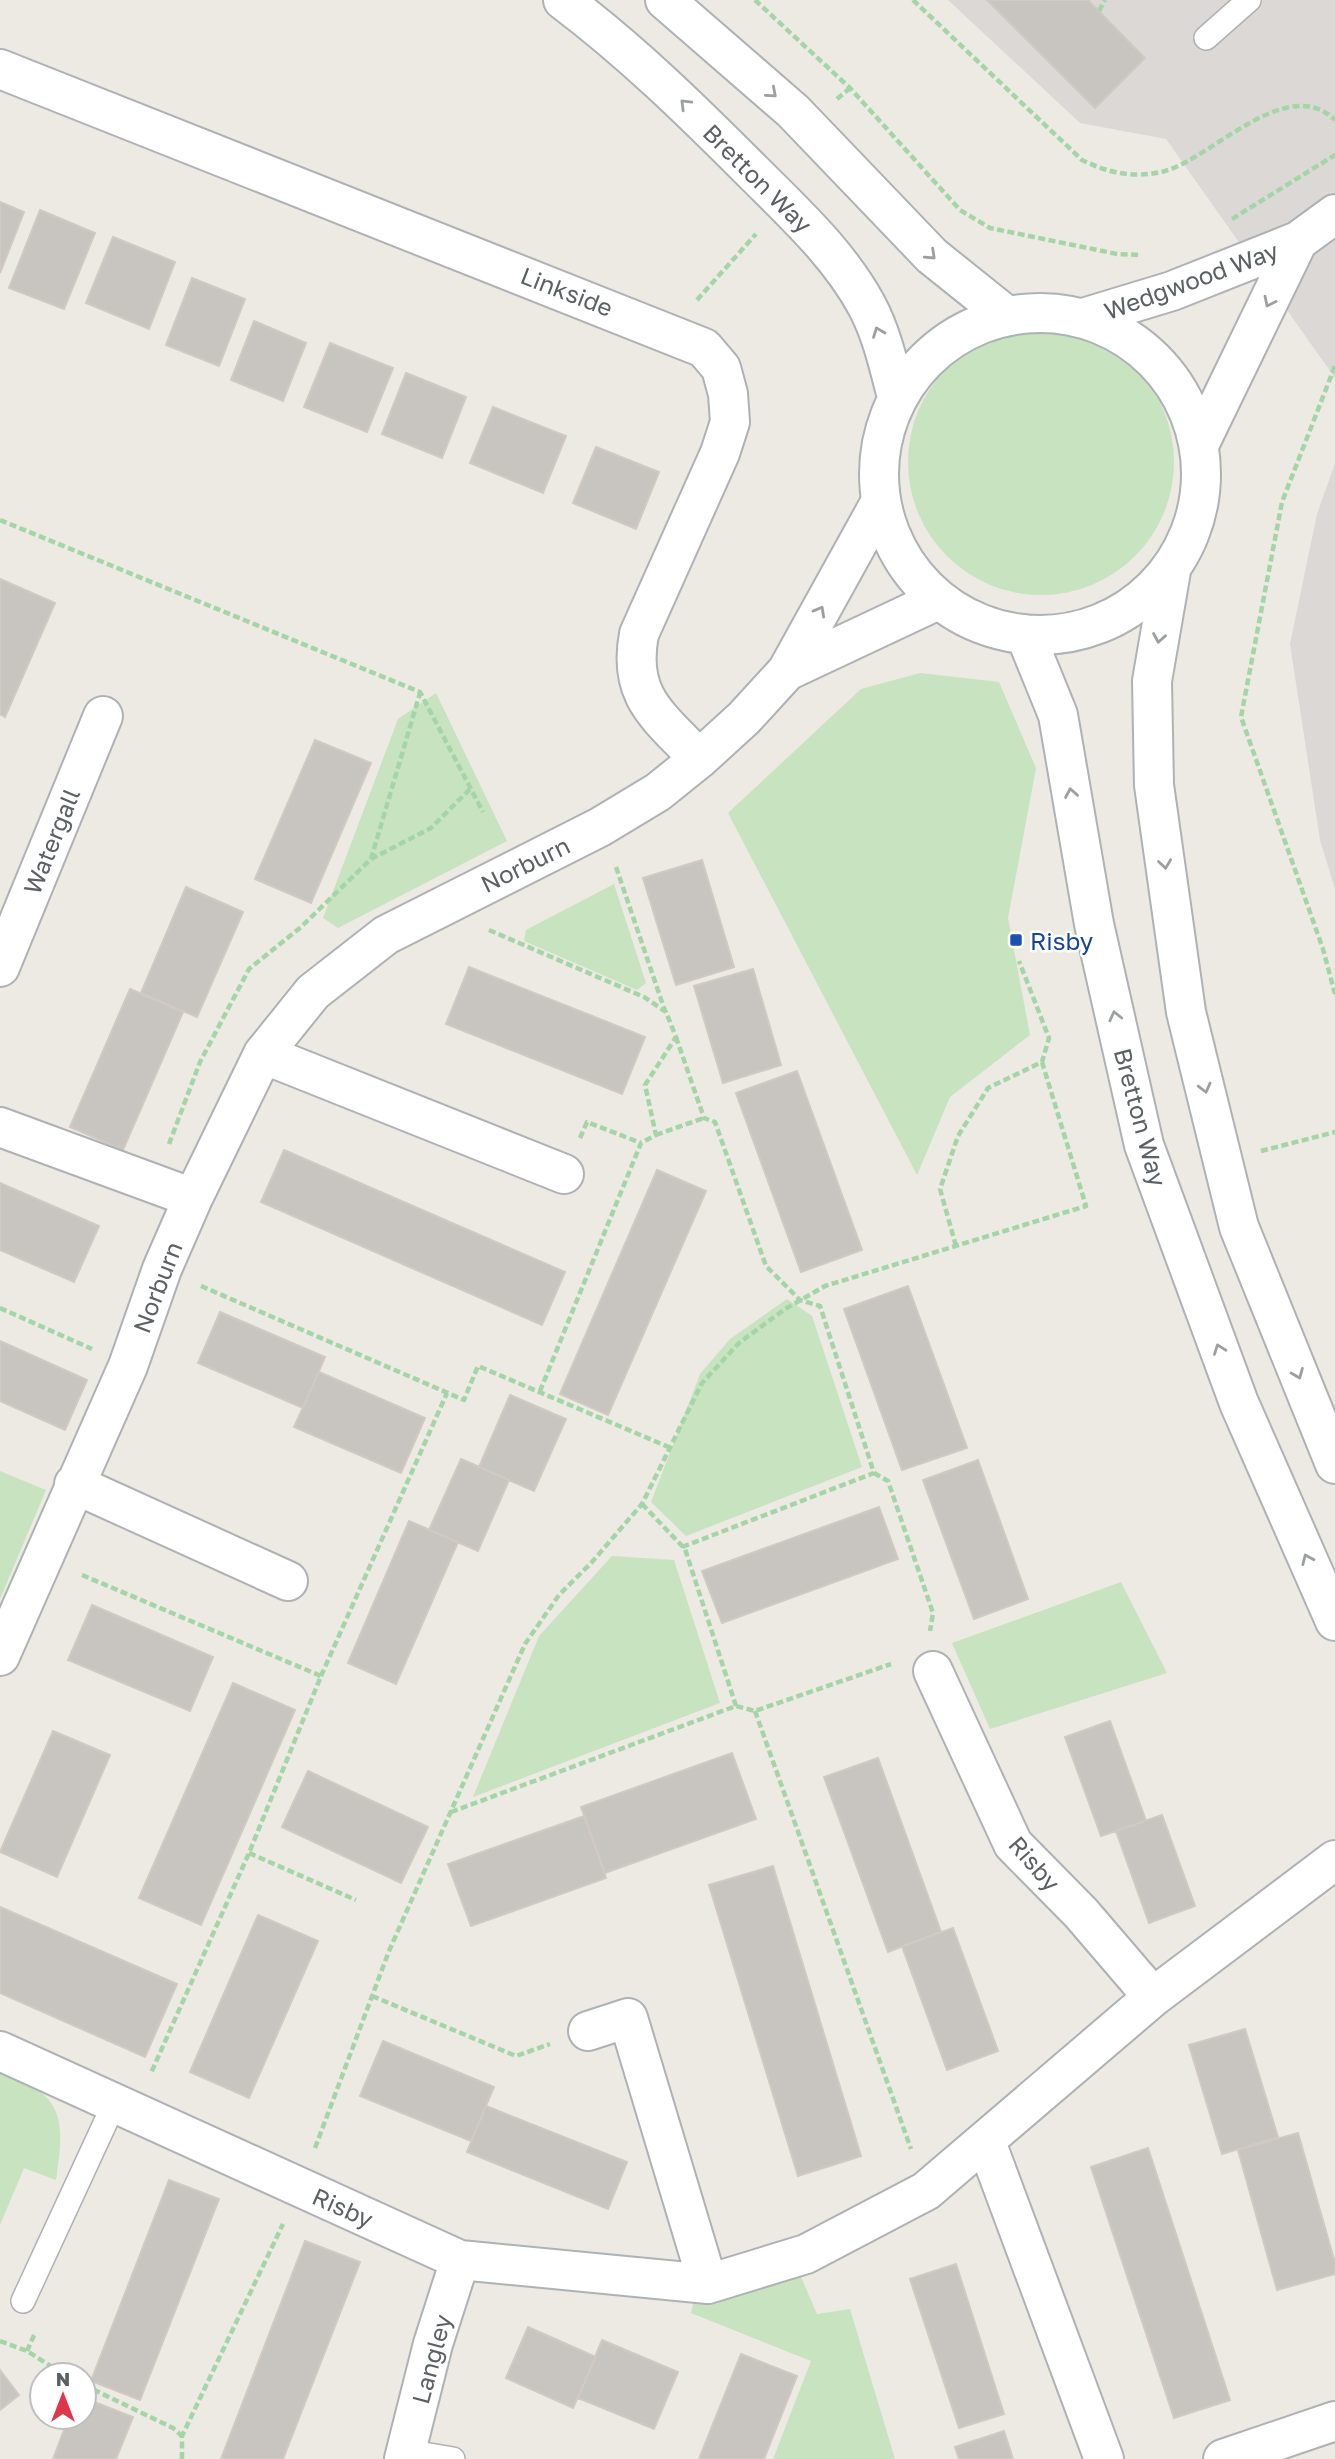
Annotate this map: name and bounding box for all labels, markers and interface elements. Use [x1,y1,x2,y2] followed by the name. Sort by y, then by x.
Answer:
[764,85,777,97] one-way arrow
[681,99,694,112] one-way arrow
[698,118,818,238] street label: Bretton Way
[1100,235,1282,325] street label: Wedgwood Way
[923,247,936,260] one-way arrow
[517,260,617,322] street label: Linkside
[1263,295,1277,307] one-way arrow
[872,327,886,339] one-way arrow
[812,606,825,618] one-way arrow
[1152,632,1167,644] one-way arrow
[17,784,85,898] street label: Watergall
[1065,787,1080,799] one-way arrow
[476,830,574,898] street label: Norburn
[1157,859,1172,870] one-way arrow
[1030,926,1093,955] place label: Risby
[1008,932,1024,948] marker: Risby
[1108,1010,1123,1022] one-way arrow
[1109,1045,1173,1189] street label: Bretton Way
[1197,1082,1211,1094] one-way arrow
[126,1237,188,1337] street label: Norburn
[1213,1344,1227,1356] one-way arrow
[1289,1367,1303,1379] one-way arrow
[1301,1554,1315,1566] one-way arrow
[1003,1830,1067,1896] street label: Risby
[308,2181,378,2233] street label: Risby
[405,2311,457,2407] street label: Langley
[28,2361,98,2431] north arrow
[56,2367,70,2390] text: N

